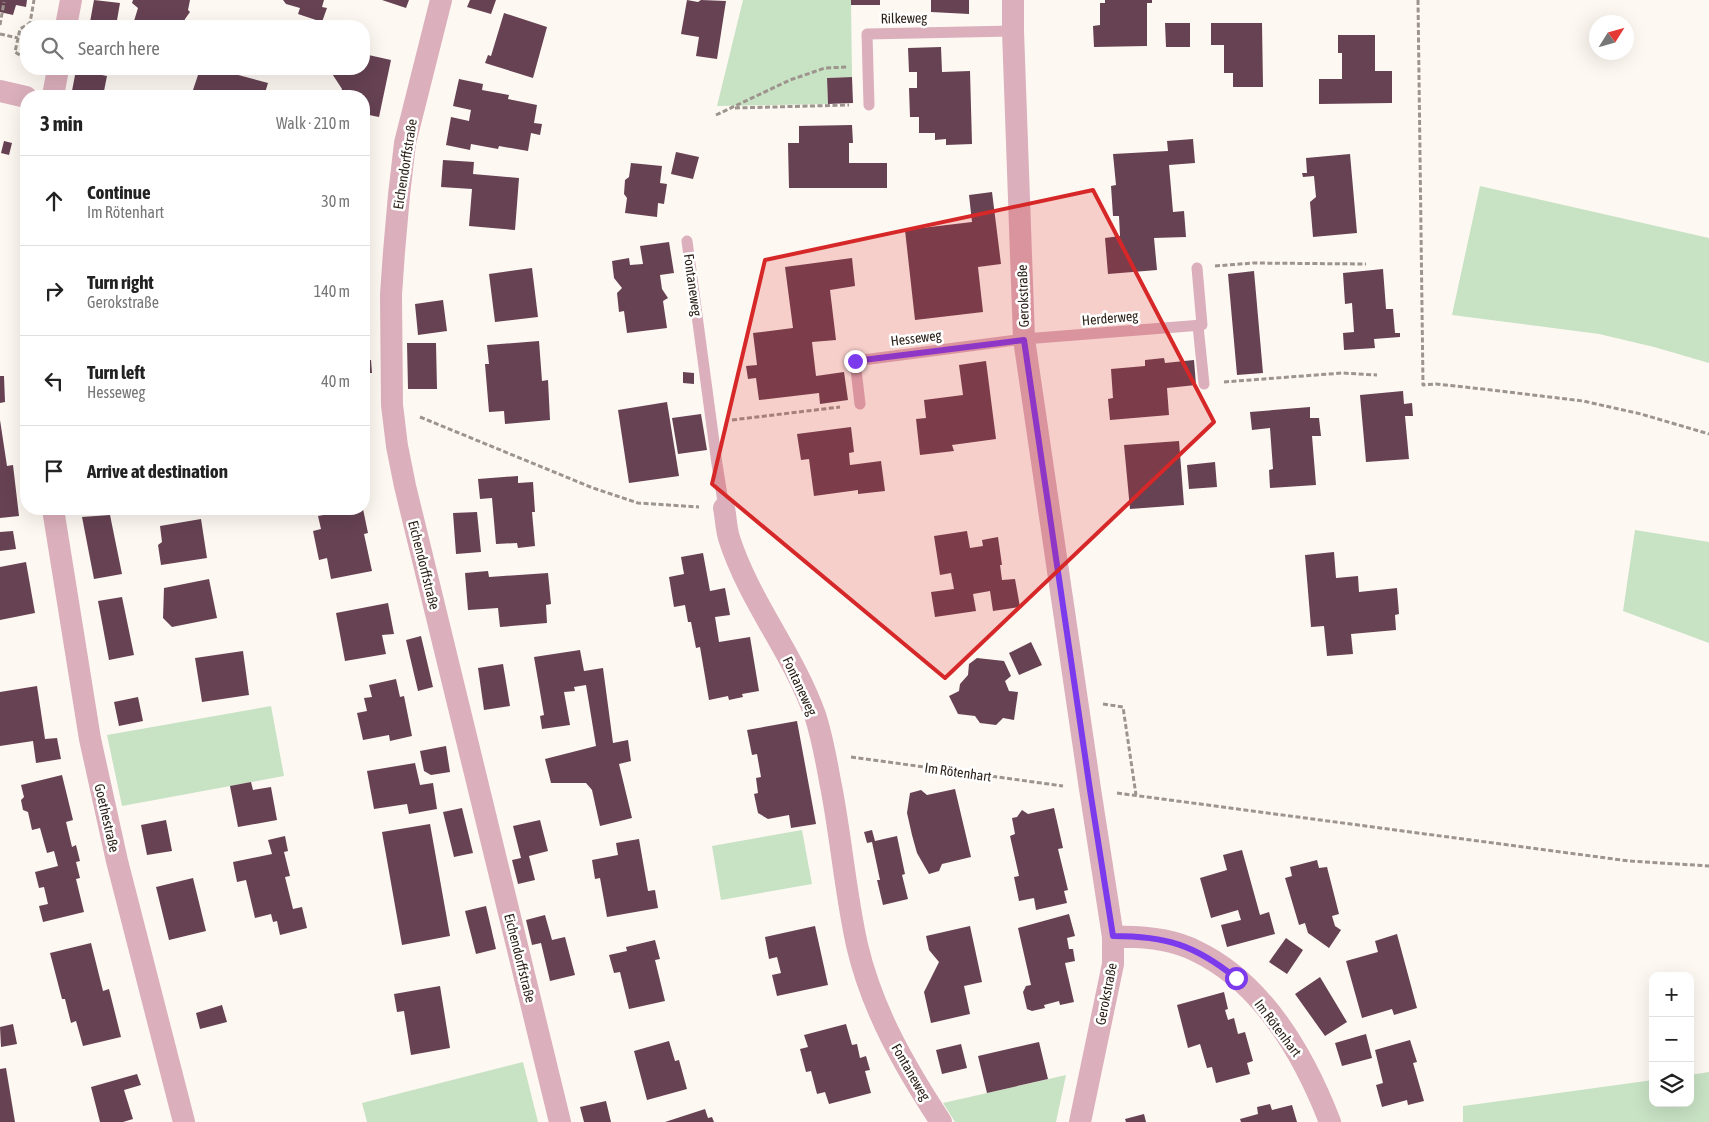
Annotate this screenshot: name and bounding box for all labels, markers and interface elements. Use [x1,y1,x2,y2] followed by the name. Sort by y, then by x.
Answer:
[881,10,927,26] street label: Rilkeweg
[1589,15,1634,60] north arrow
[20,20,370,75] search box
[38,34,66,62] icon: search
[78,37,160,59] text: Search here
[40,111,83,135] text: 3 min
[276,114,350,132] text: Walk · 210 m
[390,118,420,210] street label: Eichendorffstraße
[87,181,151,203] text: Continue
[40,187,68,215] icon: ahead
[321,192,350,210] text: 30 m
[87,203,164,221] text: Im Rötenhart
[681,253,705,317] street label: Fontaneweg
[1014,264,1032,328] street label: Gerokstraße
[87,271,154,293] text: Turn right
[40,277,68,305] icon: right
[314,282,350,300] text: 140 m
[87,293,159,311] text: Gerokstraße
[1081,308,1139,328] street label: Herderweg
[890,327,942,349] street label: Hesseweg
[844,350,867,373] route end
[87,361,145,383] text: Turn left
[40,367,68,395] icon: left
[321,372,350,390] text: 40 m
[87,383,146,401] text: Hesseweg
[40,457,68,485] icon: arrive
[87,460,228,482] text: Arrive at destination
[405,519,443,611] street label: Eichendorffstraße
[779,654,821,718] street label: Fontaneweg
[923,759,993,785] street label: Im Rötenhart
[91,782,123,854] street label: Goethestraße
[501,912,539,1004] street label: Eichendorffstraße
[1092,962,1120,1026] street label: Gerokstraße
[1225,967,1248,990] route start
[1649,972,1694,1107] map controls
[1649,972,1694,1017] button: +
[1251,996,1305,1060] street label: Im Rötenhart
[1649,1017,1694,1062] button: −
[888,1041,934,1103] street label: Fontaneweg
[1649,1062,1694,1107] button: layers

